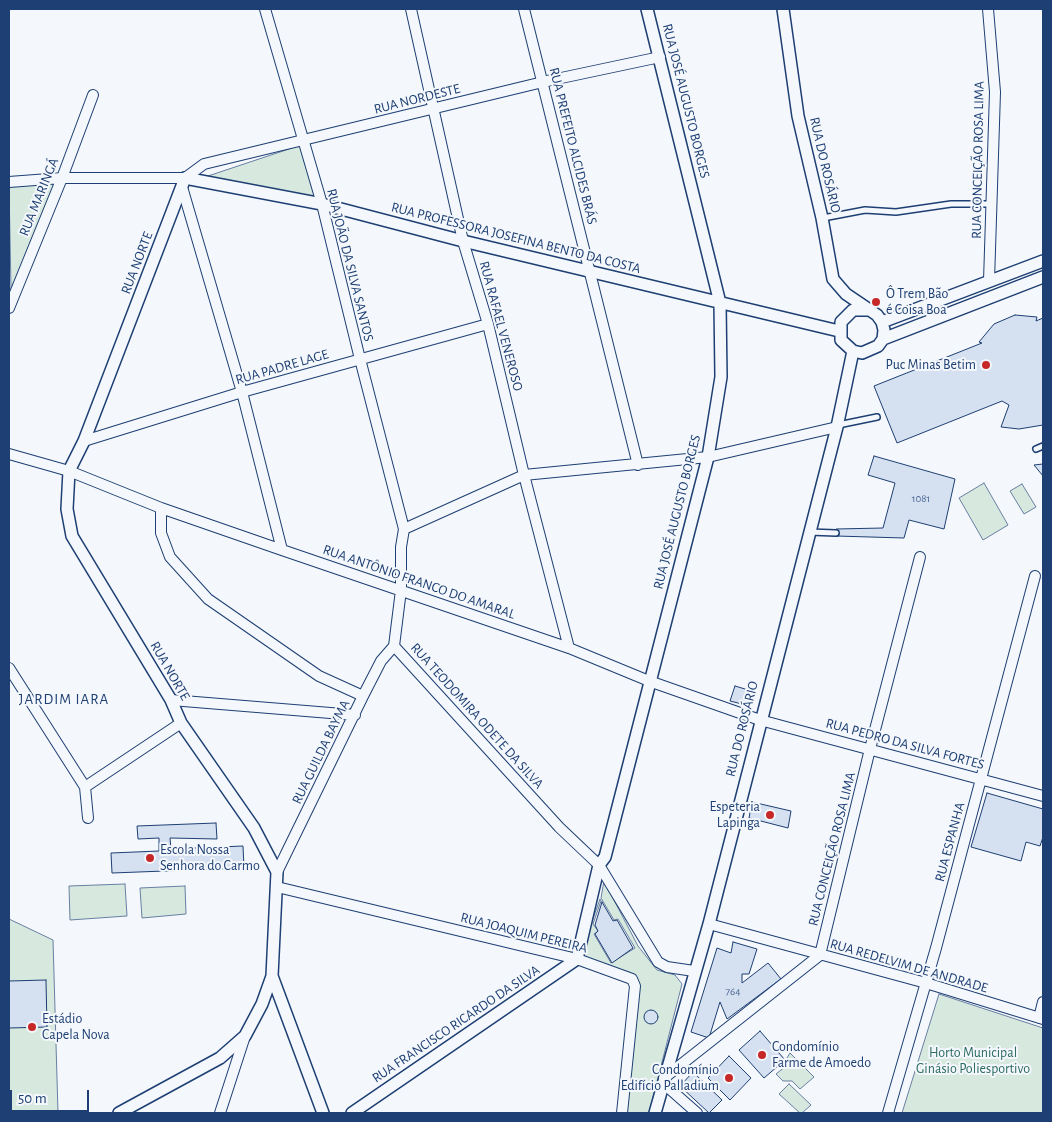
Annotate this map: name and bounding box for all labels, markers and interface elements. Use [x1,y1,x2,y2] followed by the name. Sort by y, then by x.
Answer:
[659,22,713,180] street label: RUA JOSÉ AUGUSTO BORGES
[545,66,601,226] street label: RUA PREFEITO ALCIDES BRÁS
[372,80,462,118] street label: RUA NORDESTE
[968,81,988,239] street label: RUA CONCEIÇÃO ROSA LIMA
[806,115,844,215] street label: RUA DO ROSÁRIO
[16,155,62,239] street label: RUA MARINGÁ
[323,187,377,343] street label: RUA JOÃO DA SILVA SANTOS
[389,199,643,277] street label: RUA PROFESSORA JOSEFINA BENTO DA COSTA
[117,229,157,297] street label: RUA NORTE
[476,259,526,393] street label: RUA RAFAEL VENEROSO
[886,286,948,318] place label: Ô Trem Bão é Coisa Boa
[870,296,882,308] marker: Ô Trem Bão é Coisa Boa
[234,346,330,388] street label: RUA PADRE LAGE
[886,357,976,373] place label: Puc Minas Betim
[980,359,992,371] marker: Puc Minas Betim
[650,433,704,591] street label: RUA JOSÉ AUGUSTO BORGES
[912,492,930,506] house number: 1081
[321,541,517,623] street label: RUA ANTÔNIO FRANCO DO AMARAL
[146,638,194,704] street label: RUA NORTE
[407,640,547,792] street label: RUA TEODOMIRA ODETE DA SILVA
[722,679,762,779] street label: RUA DO ROSÁRIO
[17,690,111,708] district label: JARDIM IARA
[288,697,354,807] street label: RUA GUILDA BAYMA
[824,715,986,773] street label: RUA PEDRO DA SILVA FORTES
[805,770,859,928] street label: RUA CONCEIÇÃO ROSA LIMA
[709,799,760,832] place label: Espeteria Lapinga
[931,800,969,884] street label: RUA ESPANHA
[764,809,776,821] marker: Espeteria Lapinga
[160,842,260,874] place label: Escola Nossa Senhora do Carmo
[144,852,156,864] marker: Escola Nossa Senhora do Carmo
[459,909,589,957] street label: RUA JOAQUIM PEREIRA
[828,935,990,997] street label: RUA REDELVIM DE ANDRADE
[369,961,543,1087] street label: RUA FRANCISCO RICARDO DA SILVA
[725,985,741,999] house number: 764
[42,1011,110,1044] place label: Estádio Capela Nova
[26,1021,38,1033] marker: Estádio Capela Nova
[772,1039,871,1072] place label: Condomínio Farme de Amoedo
[916,1045,1030,1078] park label: Horto Municipal Ginásio Poliesportivo
[756,1049,768,1061] marker: Condomínio Farme de Amoedo
[621,1062,719,1094] place label: Condomínio Edifício Palladium
[723,1072,735,1084] marker: Condomínio Edifício Palladium
[12,1080,91,1112] scale bar
[18,1091,47,1106] text: 50 m

